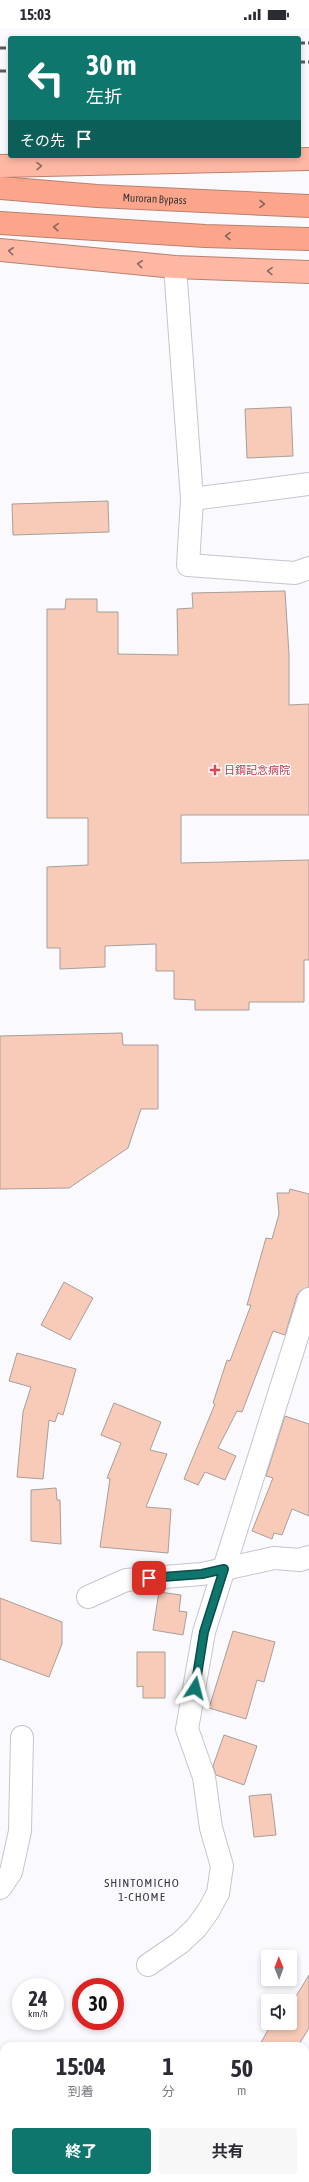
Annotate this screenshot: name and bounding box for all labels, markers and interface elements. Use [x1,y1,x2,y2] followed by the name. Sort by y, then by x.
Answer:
[20,6,51,23] text: 15:03
[86,49,136,81] text: 30 m
[20,52,72,104] icon: left
[86,86,122,107] text: 左折
[73,128,95,150] icon: arrive
[20,132,65,149] text: その先
[36,162,42,170] one-way arrow
[122,191,187,206] street label: Muroran Bypass
[259,200,265,208] one-way arrow
[53,222,59,231] one-way arrow
[225,232,231,240] one-way arrow
[8,246,14,255] one-way arrow
[137,259,143,268] one-way arrow
[267,266,273,275] one-way arrow
[209,764,221,776] marker: 日鋼記念病院
[224,764,290,776] place label: 日鋼記念病院
[132,1561,166,1595] pin
[138,1567,160,1589] icon: arrive
[174,1667,216,1709] position arrow
[104,1876,180,1904] district label: SHINTOMICHO 1-CHOME
[261,1950,297,1986] north arrow
[261,1950,297,2030] map controls
[72,1978,124,2030] speed limit sign: 30
[29,1987,47,2010] text: 24
[261,1994,297,2030] button: sound
[28,2008,48,2019] text: km/h
[56,2053,106,2080] text: 15:04
[162,2053,174,2080] text: 1
[231,2055,253,2082] text: 50
[237,2083,246,2098] text: m
[68,2084,94,2099] text: 到着
[162,2084,175,2099] text: 分
[12,2128,151,2174] button: 終了
[159,2128,297,2174] button: 共有

